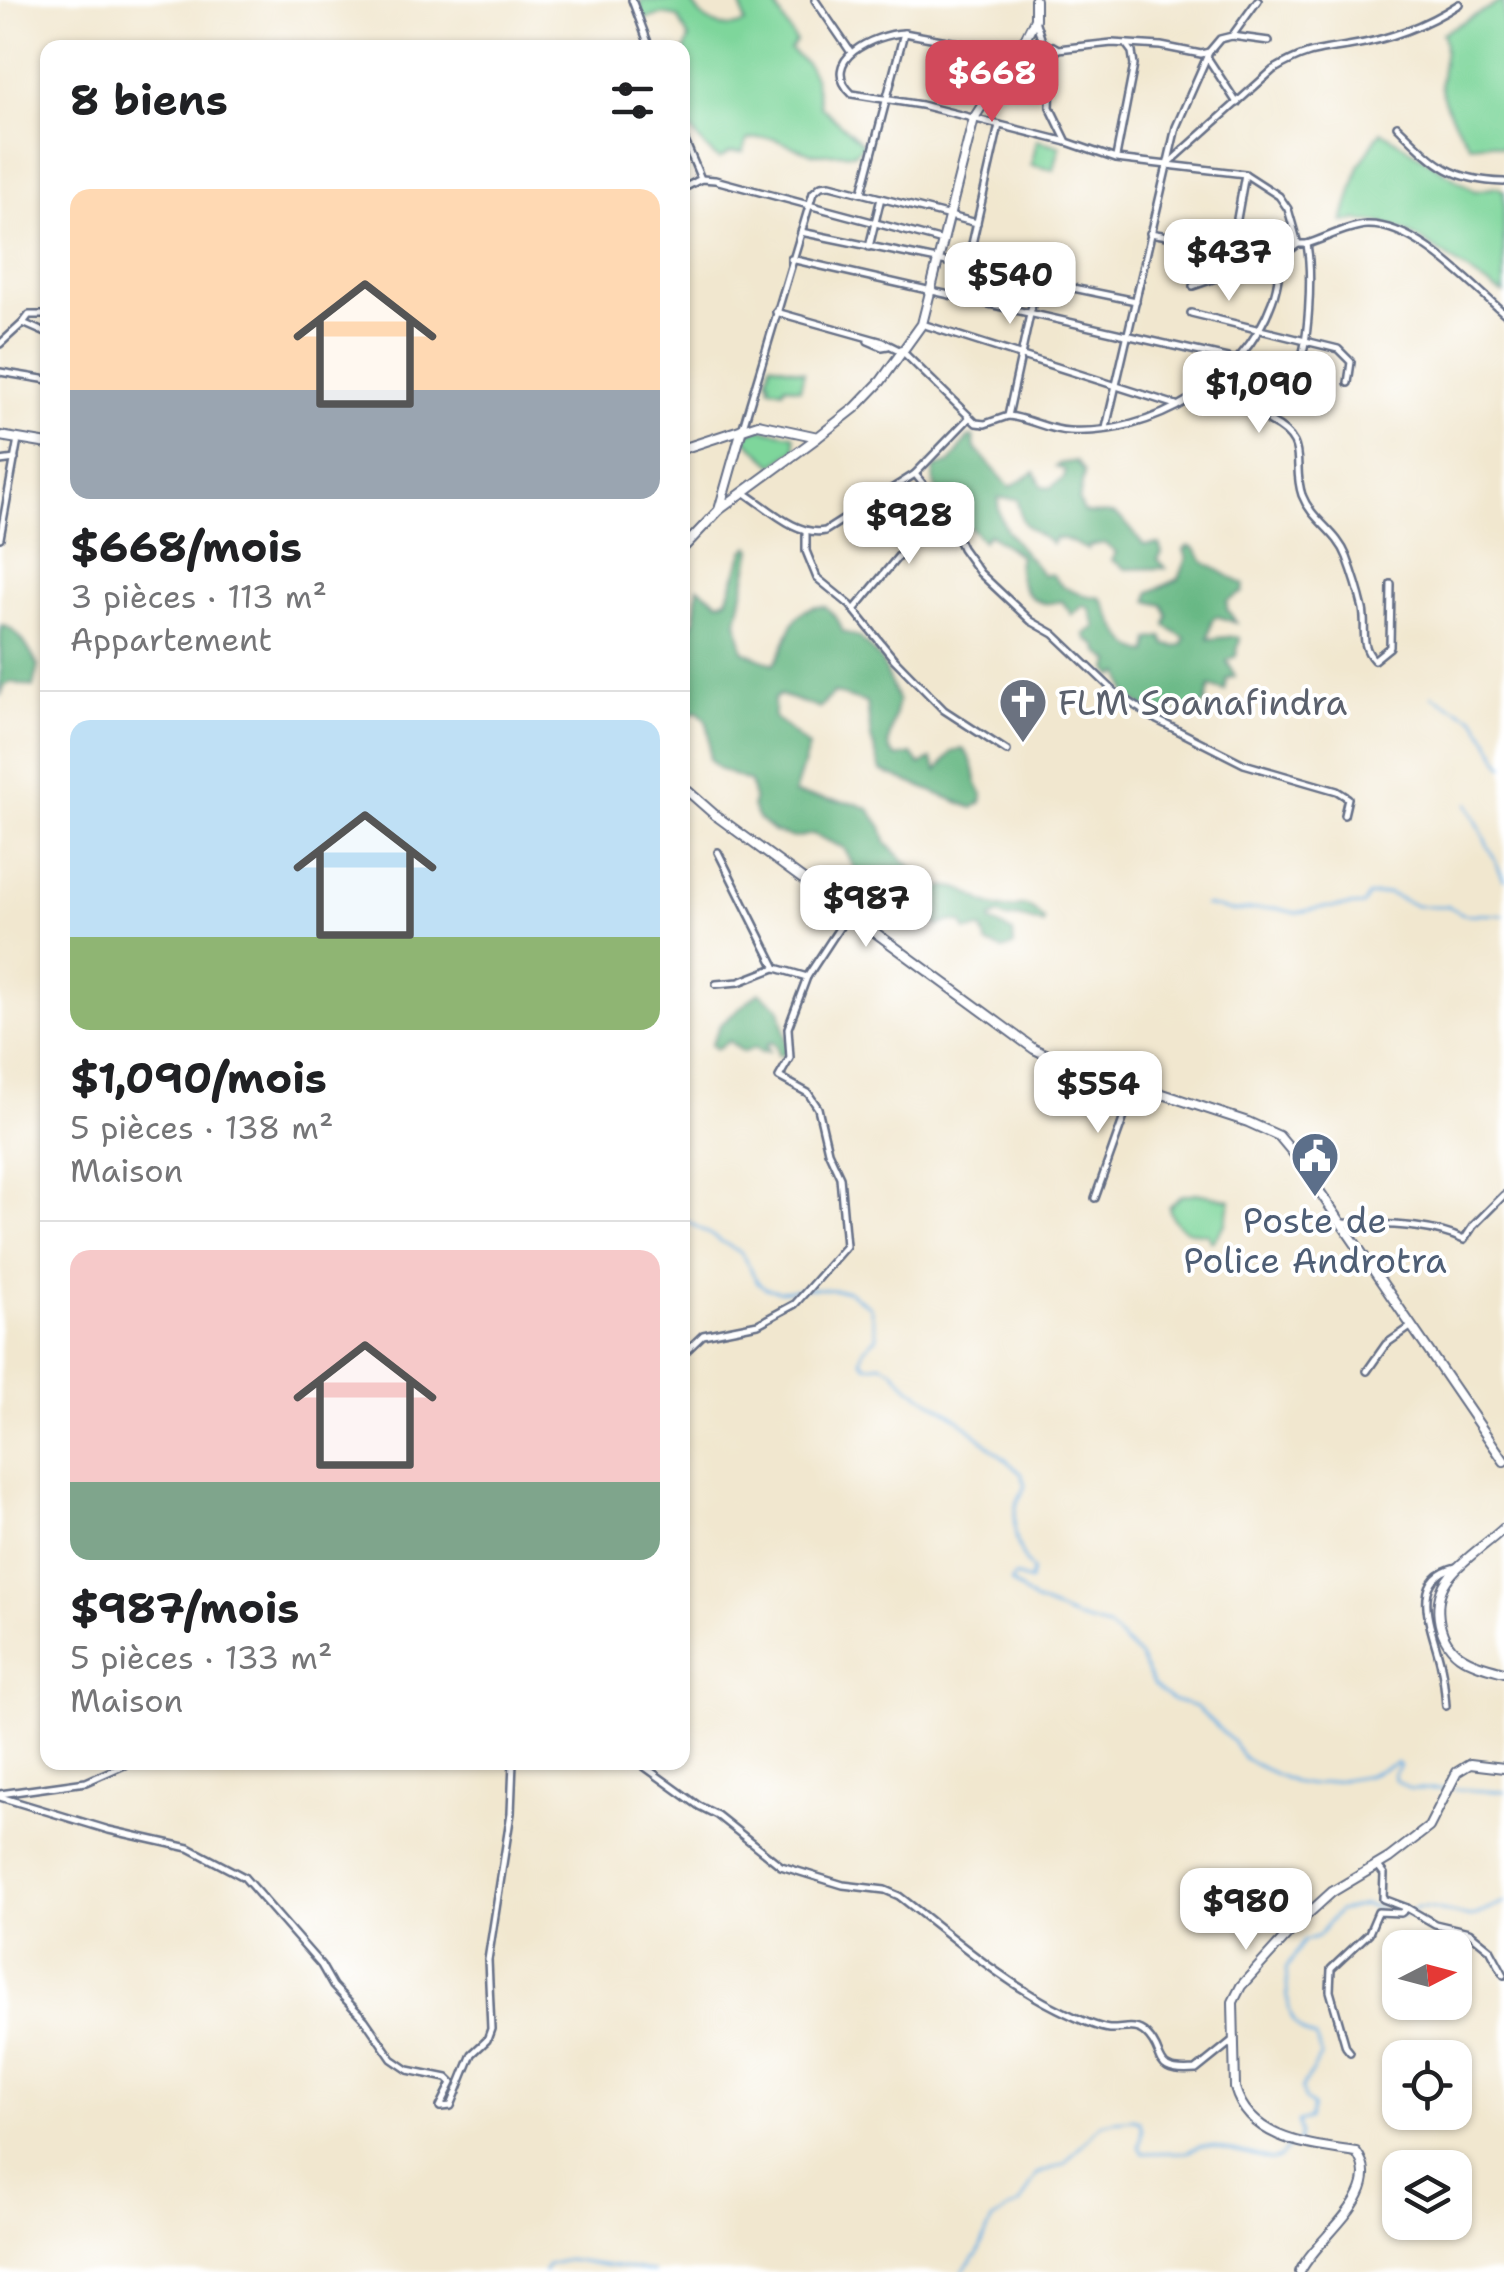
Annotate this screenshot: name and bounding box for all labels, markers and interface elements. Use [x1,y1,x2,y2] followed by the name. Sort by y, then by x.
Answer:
[933,40,1051,125] pin: $668
[947,51,1037,94] text: $668
[70,72,228,128] text: 8 biens
[605,73,660,128] icon: filters
[1170,219,1288,304] pin: $437
[1186,230,1272,273] text: $437
[951,242,1069,327] pin: $540
[967,253,1053,296] text: $540
[275,254,455,434] icon: home
[1178,351,1340,436] pin: $1,090
[1205,362,1313,405] text: $1,090
[850,482,968,567] pin: $928
[865,493,953,536] text: $928
[70,519,302,575] text: $668/mois
[70,575,327,618] text: 3 pièces · 113 m²
[70,618,272,661] text: Appartement
[997,676,1049,744] church icon: FLM Soanafindra
[1058,679,1347,726] place label: FLM Soanafindra
[275,785,455,965] icon: home
[807,865,925,950] pin: $987
[822,876,910,919] text: $987
[70,1050,327,1106] text: $1,090/mois
[1039,1051,1157,1136] pin: $554
[1056,1062,1140,1105] text: $554
[70,1106,334,1149] text: 5 pièces · 138 m²
[1289,1130,1341,1198] public building icon: Poste de Police Androtra
[70,1149,183,1192] text: Maison
[1183,1197,1447,1284] place label: Poste de Police Androtra
[275,1315,455,1495] icon: home
[70,1580,299,1636] text: $987/mois
[70,1636,332,1679] text: 5 pièces · 133 m²
[70,1679,183,1722] text: Maison
[1187,1868,1305,1953] pin: $980
[1202,1879,1290,1922] text: $980
[1382,1930,1472,2020] north arrow
[1382,1930,1472,2240] map controls
[1382,2040,1472,2130] button: locate
[1382,2150,1472,2240] button: layers

